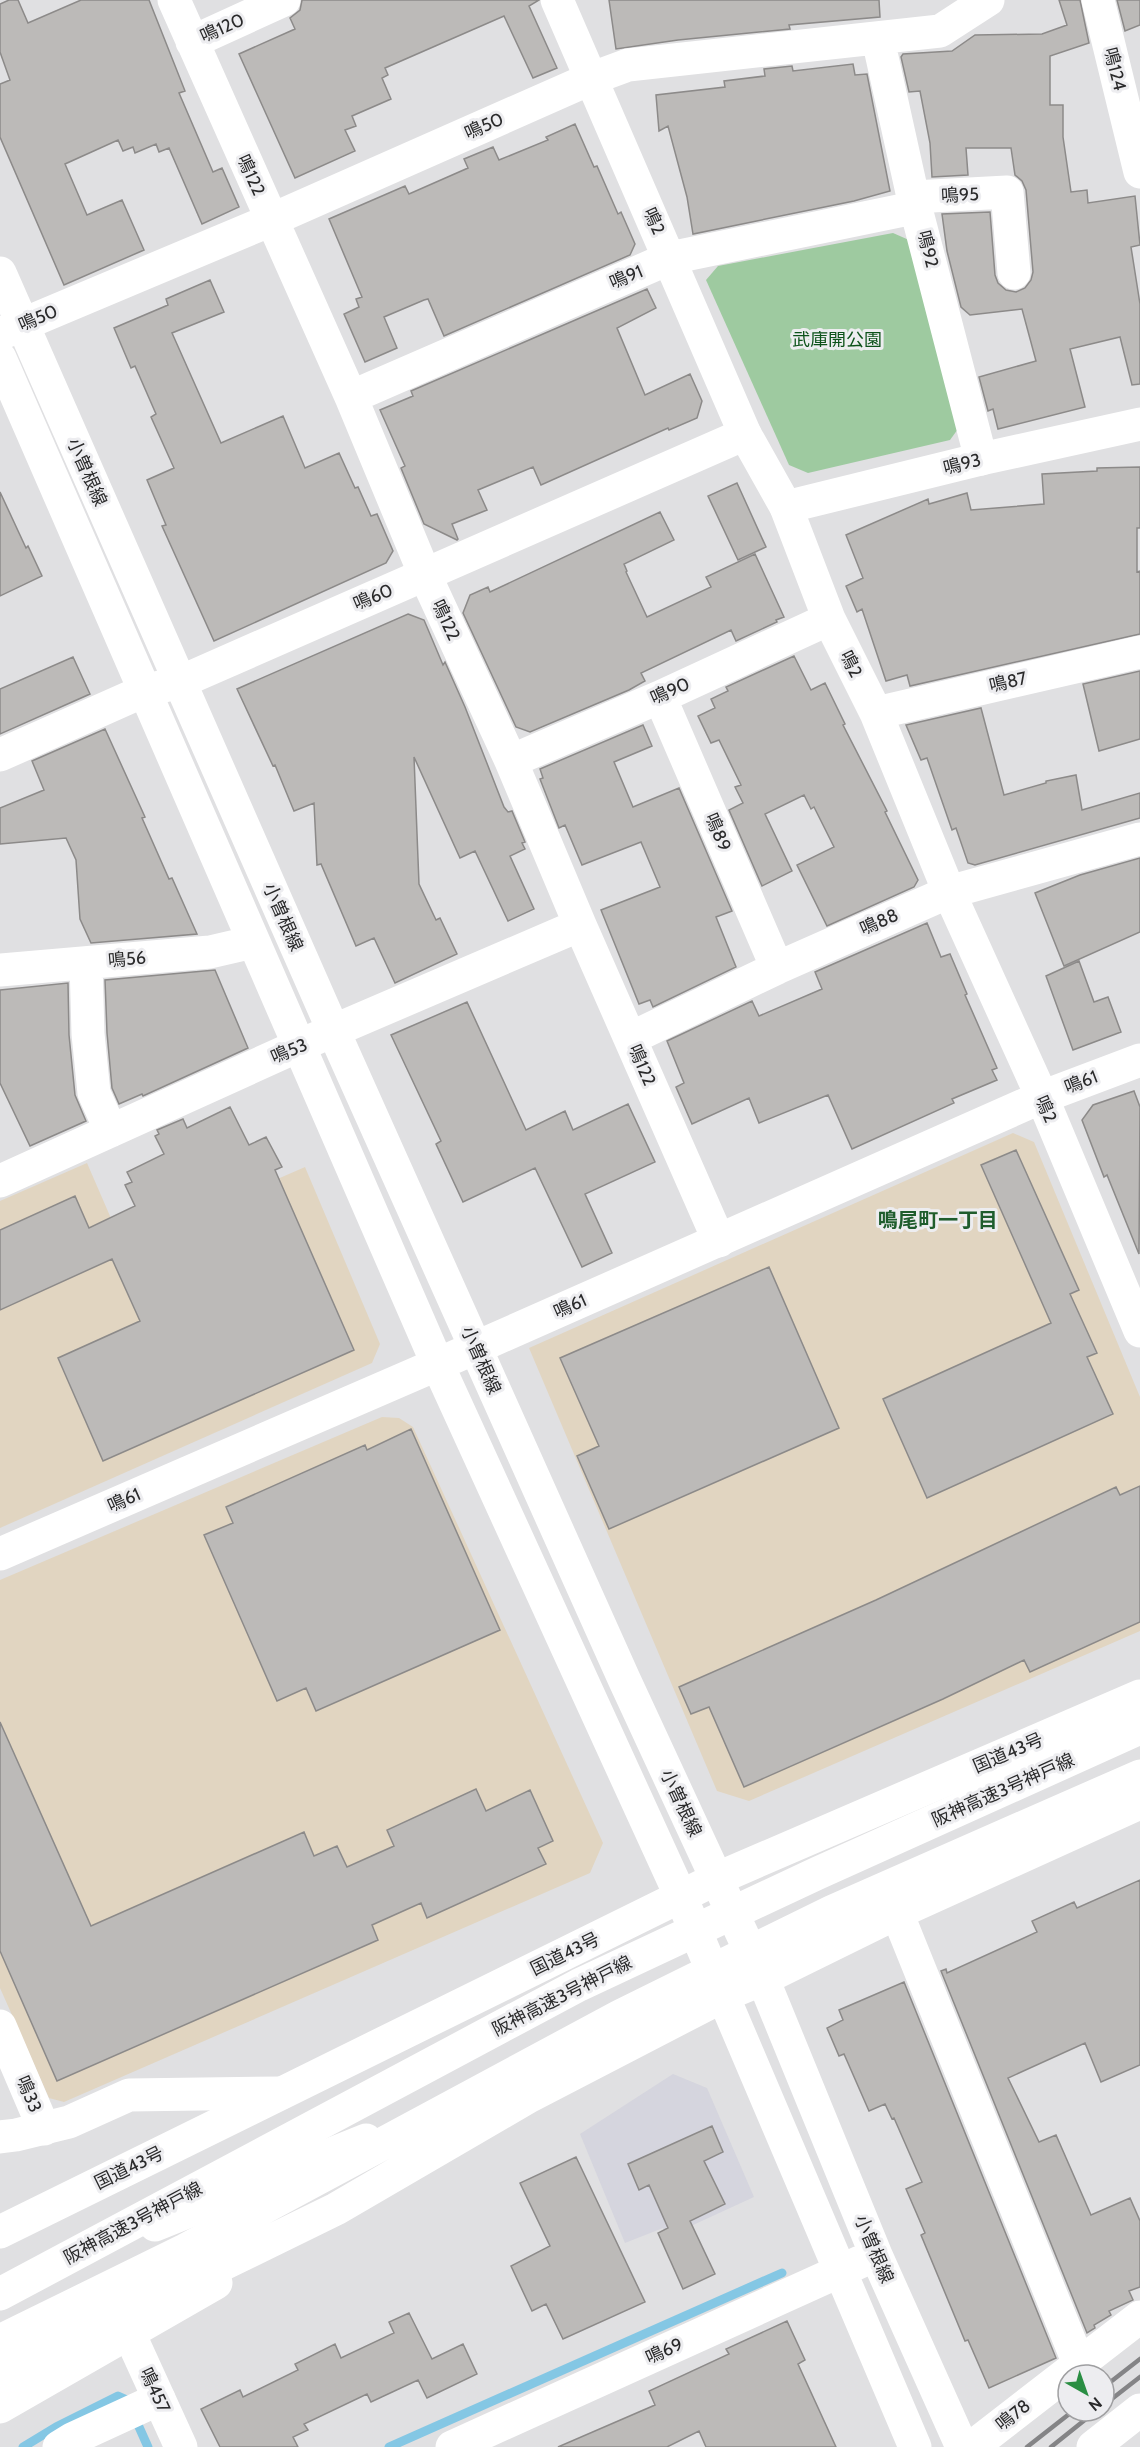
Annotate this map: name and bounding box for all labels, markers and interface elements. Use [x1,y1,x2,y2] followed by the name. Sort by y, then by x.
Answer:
[197,9,247,47] street label: 鳴120
[1099,45,1131,93] street label: 鳴124
[461,108,507,144] street label: 鳴50
[232,151,270,199] street label: 鳴122
[940,183,980,207] street label: 鳴95
[638,204,670,238] street label: 鳴2
[913,228,943,270] street label: 鳴92
[606,260,646,294] street label: 鳴91
[15,300,61,336] street label: 鳴50
[792,329,882,351] park label: 武庫開公園
[62,435,112,509] street label: 小曽根線
[941,449,983,479] street label: 鳴93
[350,579,396,615] street label: 鳴60
[427,596,465,644] street label: 鳴122
[835,647,867,681] street label: 鳴2
[987,667,1029,697] street label: 鳴87
[647,673,693,709] street label: 鳴90
[700,810,736,854] street label: 鳴89
[258,880,308,954] street label: 小曽根線
[856,904,902,940] street label: 鳴88
[107,946,147,972] street label: 鳴56
[267,1034,311,1068] street label: 鳴53
[624,1041,660,1089] street label: 鳴122
[1061,1066,1101,1098] street label: 鳴61
[1031,1092,1061,1126] street label: 鳴2
[878,1208,998,1232] district label: 鳴尾町一丁目
[550,1289,590,1323] street label: 鳴61
[456,1323,506,1397] street label: 小曽根線
[104,1483,144,1517] street label: 鳴61
[970,1728,1046,1778] street label: 国道43号
[928,1749,1078,1831] street label: 阪神高速3号神戸線
[656,1766,706,1840] street label: 小曽根線
[527,1928,603,1980] street label: 国道43号
[489,1951,635,2041] street label: 阪神高速3号神戸線
[12,2072,46,2116] street label: 鳴33
[91,2142,167,2194] street label: 国道43号
[60,2177,206,2269] street label: 阪神高速3号神戸線
[850,2212,898,2286] street label: 小曽根線
[642,2333,686,2369] street label: 鳴69
[1056,2363,1116,2423] north arrow
[135,2364,175,2416] street label: 鳴457
[1085,2393,1106,2415] text: N
[991,2395,1035,2435] street label: 鳴78

